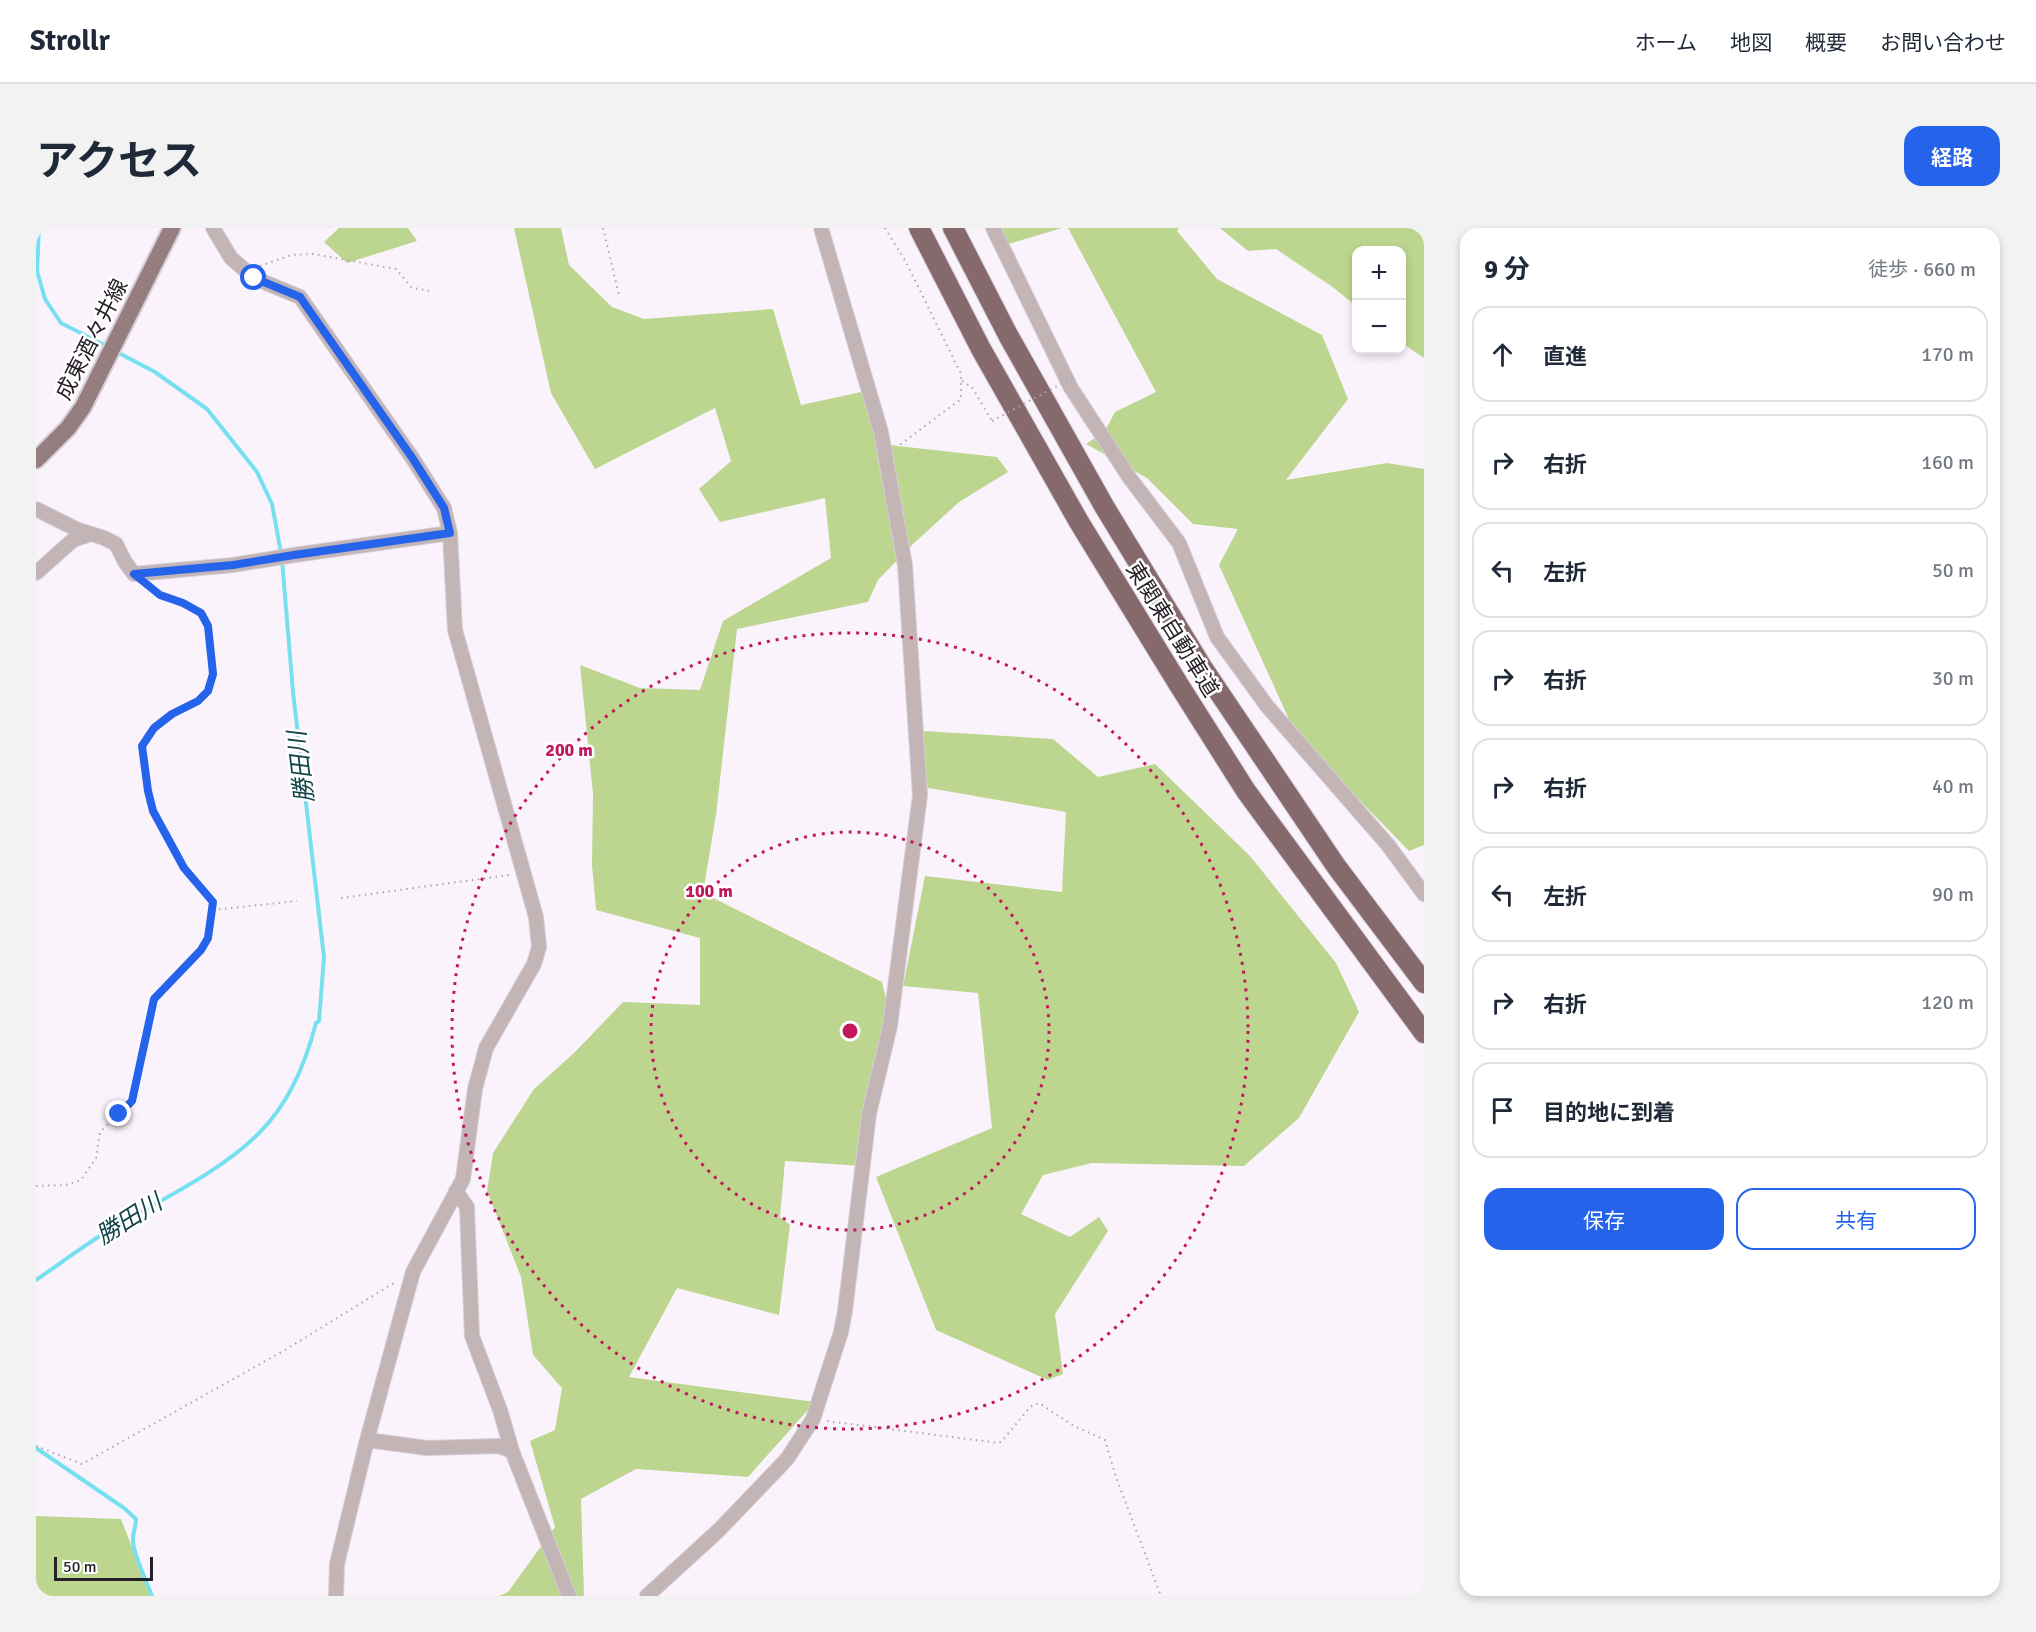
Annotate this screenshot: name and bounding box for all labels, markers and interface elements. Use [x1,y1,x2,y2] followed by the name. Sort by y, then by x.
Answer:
[30,24,110,58] text: Strollr
[1635,30,1697,56] text: ホーム
[1730,30,1772,56] text: 地図
[1805,30,1847,56] text: 概要
[1880,30,2006,56] text: お問い合わせ
[1904,126,2000,186] button: 経路
[36,136,202,187] text: アクセス
[1352,246,1406,354] map controls
[1352,246,1406,300] button: +
[1484,254,1530,286] text: 9 分
[1868,257,1976,282] text: 徒歩 · 660 m
[240,264,266,290] route start
[49,274,133,404] street label: 成東酒々井線
[1352,300,1406,354] button: −
[1486,338,1519,371] icon: ahead
[1921,342,1974,367] text: 170 m
[1543,343,1587,370] text: 直進
[1486,446,1519,479] icon: right
[1921,450,1974,475] text: 160 m
[1543,451,1587,478] text: 右折
[1486,554,1519,587] icon: left
[1120,557,1225,702] street label: 東関東自動車道
[1932,558,1974,583] text: 50 m
[1543,559,1587,586] text: 左折
[1486,662,1519,695] icon: right
[1932,666,1974,691] text: 30 m
[1543,667,1587,694] text: 右折
[281,726,320,805] water label: 勝田川
[545,739,593,761] text: 200 m
[1486,770,1519,803] icon: right
[1932,774,1974,799] text: 40 m
[1543,775,1587,802] text: 右折
[1486,878,1519,911] icon: left
[685,880,733,902] text: 100 m
[1932,882,1974,907] text: 90 m
[1543,883,1587,910] text: 左折
[1486,986,1519,1019] icon: right
[1921,990,1974,1015] text: 120 m
[1543,991,1587,1018] text: 右折
[840,1021,860,1041] centre of rings
[1486,1094,1519,1127] icon: arrive
[1543,1099,1675,1126] text: 目的地に到着
[105,1100,131,1126] route end
[91,1186,170,1251] water label: 勝田川
[1484,1188,1724,1250] button: 保存
[1736,1188,1976,1250] button: 共有
[54,1554,153,1582] scale bar
[63,1557,97,1577] text: 50 m

